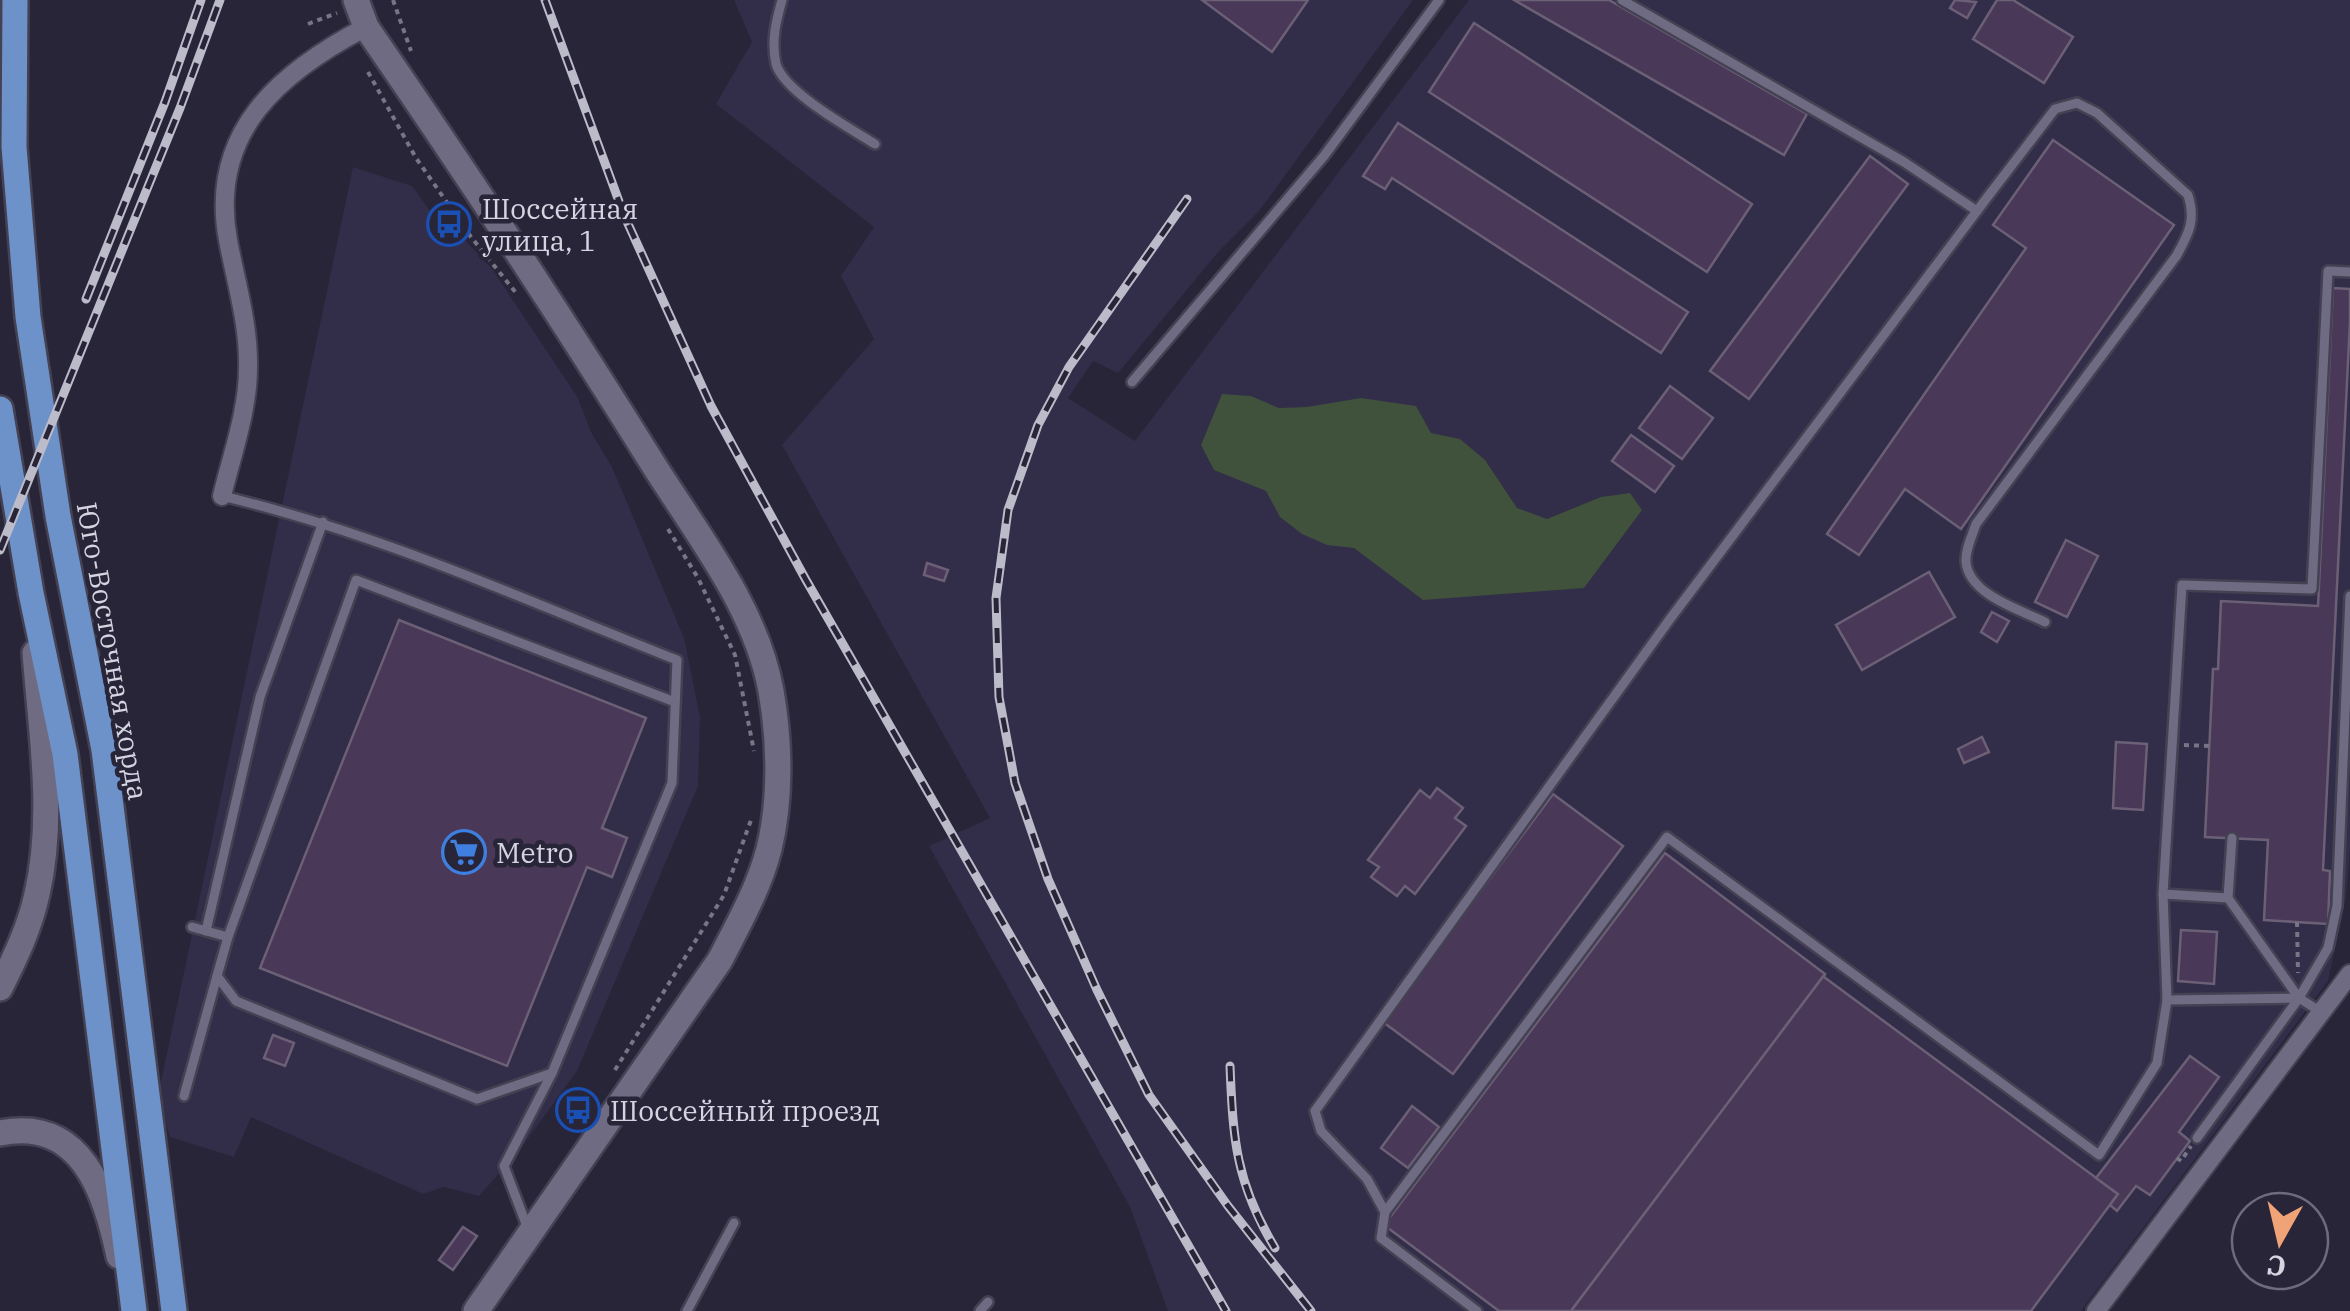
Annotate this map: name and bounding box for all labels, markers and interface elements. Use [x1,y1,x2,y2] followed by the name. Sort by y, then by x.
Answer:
[482,190,638,259] place label: Шоссейная улица, 1
[426,201,472,247] bus stop icon: Шоссейная улица, 1
[69,499,157,803] street label: Юго-Восточная хорда
[441,829,487,875] supermarket icon: Metro
[496,834,574,871] place label: Metro
[555,1087,601,1133] bus stop icon: Шоссейный проезд
[610,1092,880,1129] place label: Шоссейный проезд
[2230,1191,2330,1291] north arrow
[2265,1247,2288,1286] text: С

